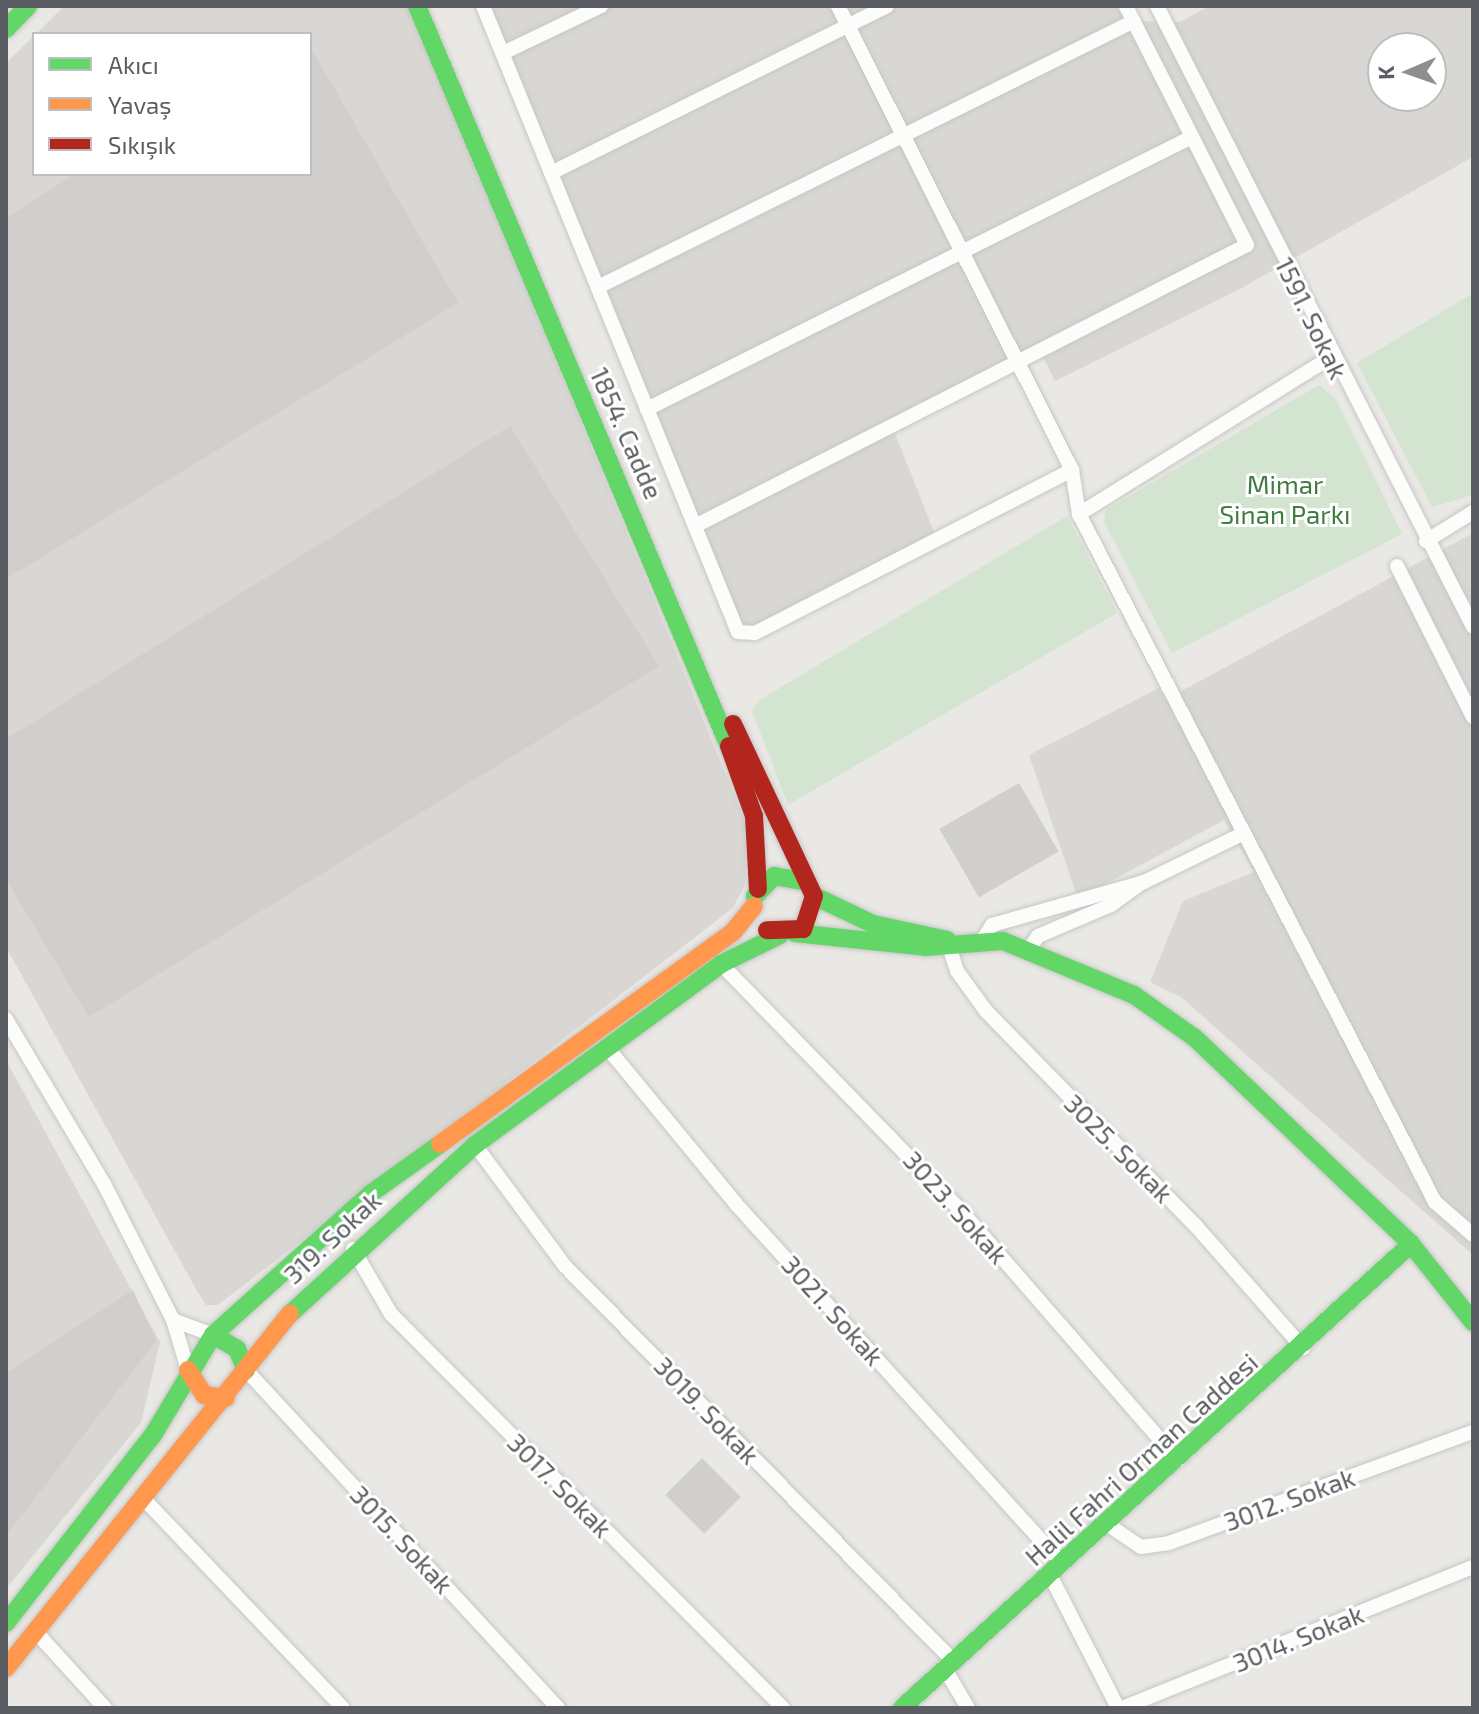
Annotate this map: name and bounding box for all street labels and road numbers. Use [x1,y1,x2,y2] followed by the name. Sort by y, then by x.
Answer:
[1269,252,1355,384] street label: 1591. Sokak
[584,362,670,504] street label: 1854. Cadde
[1058,1087,1180,1209] street label: 3025. Sokak
[897,1144,1015,1270] street label: 3023. Sokak
[277,1184,387,1290] street label: 319. Sokak
[776,1249,890,1371] street label: 3021. Sokak
[1018,1346,1264,1572] street label: Halil Fahri Orman Caddesi
[648,1350,766,1470] street label: 3019. Sokak
[501,1426,619,1544] street label: 3017. Sokak
[1219,1461,1359,1537] street label: 3012. Sokak
[344,1479,460,1599] street label: 3015. Sokak
[1228,1598,1368,1678] street label: 3014. Sokak

